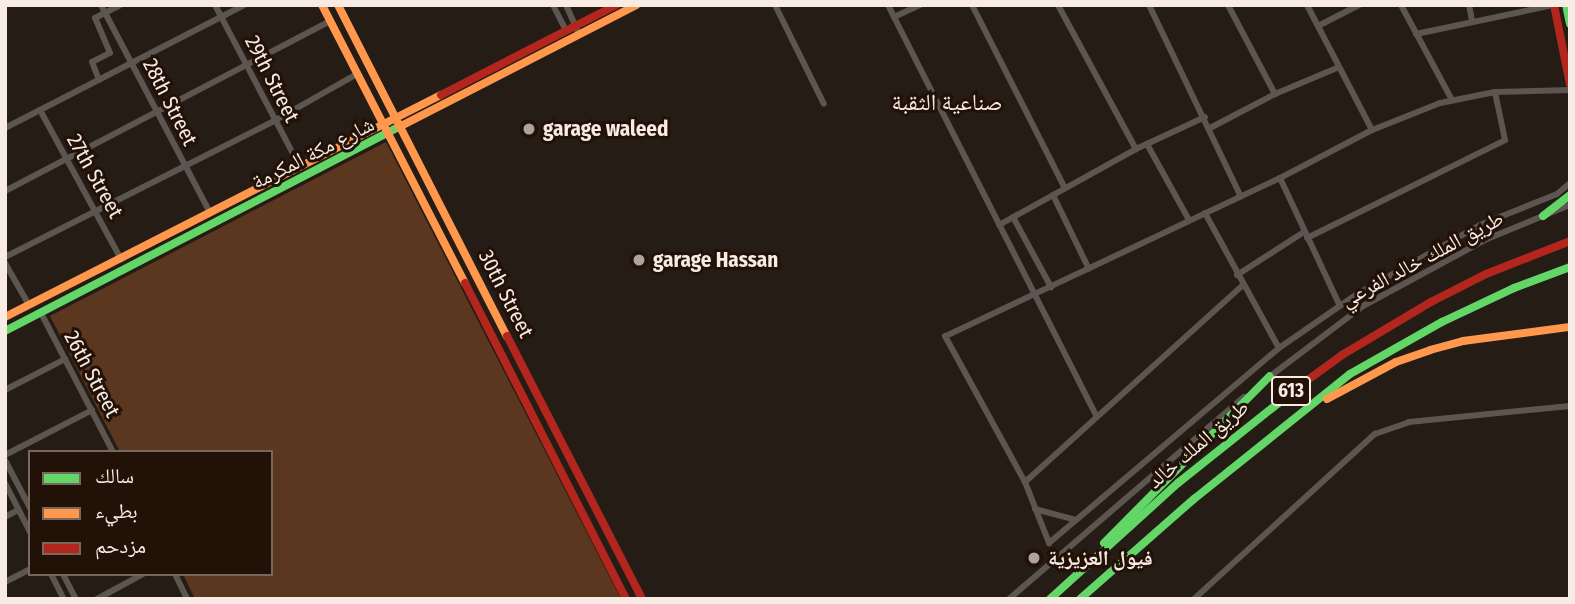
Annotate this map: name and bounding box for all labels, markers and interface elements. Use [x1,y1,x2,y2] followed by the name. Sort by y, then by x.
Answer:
[239,31,305,127] street label: 29th Street
[137,54,203,150] street label: 28th Street
[892,88,1002,116] district label: صناعية الثقبة
[248,111,378,195] street label: شارع مكة المكرمة
[543,116,668,142] place label: garage waleed
[521,121,537,137] marker: garage waleed
[62,130,128,222] street label: 27th Street
[1336,205,1508,313] street label: طريق الملك خالد الفرعي
[473,246,539,342] street label: 30th Street
[653,247,778,273] place label: garage Hassan
[631,252,647,268] marker: garage Hassan
[59,327,125,421] street label: 26th Street
[1270,376,1312,406] road number: 613
[1142,394,1254,494] street label: طريق الملك خالد
[28,450,273,576] legend
[95,463,134,489] text: سالك
[95,498,138,524] text: بطيء
[95,533,146,559] text: مزدحم
[1048,545,1153,571] place label: فيول العزيزية
[1026,550,1042,566] marker: فيول العزيزية

